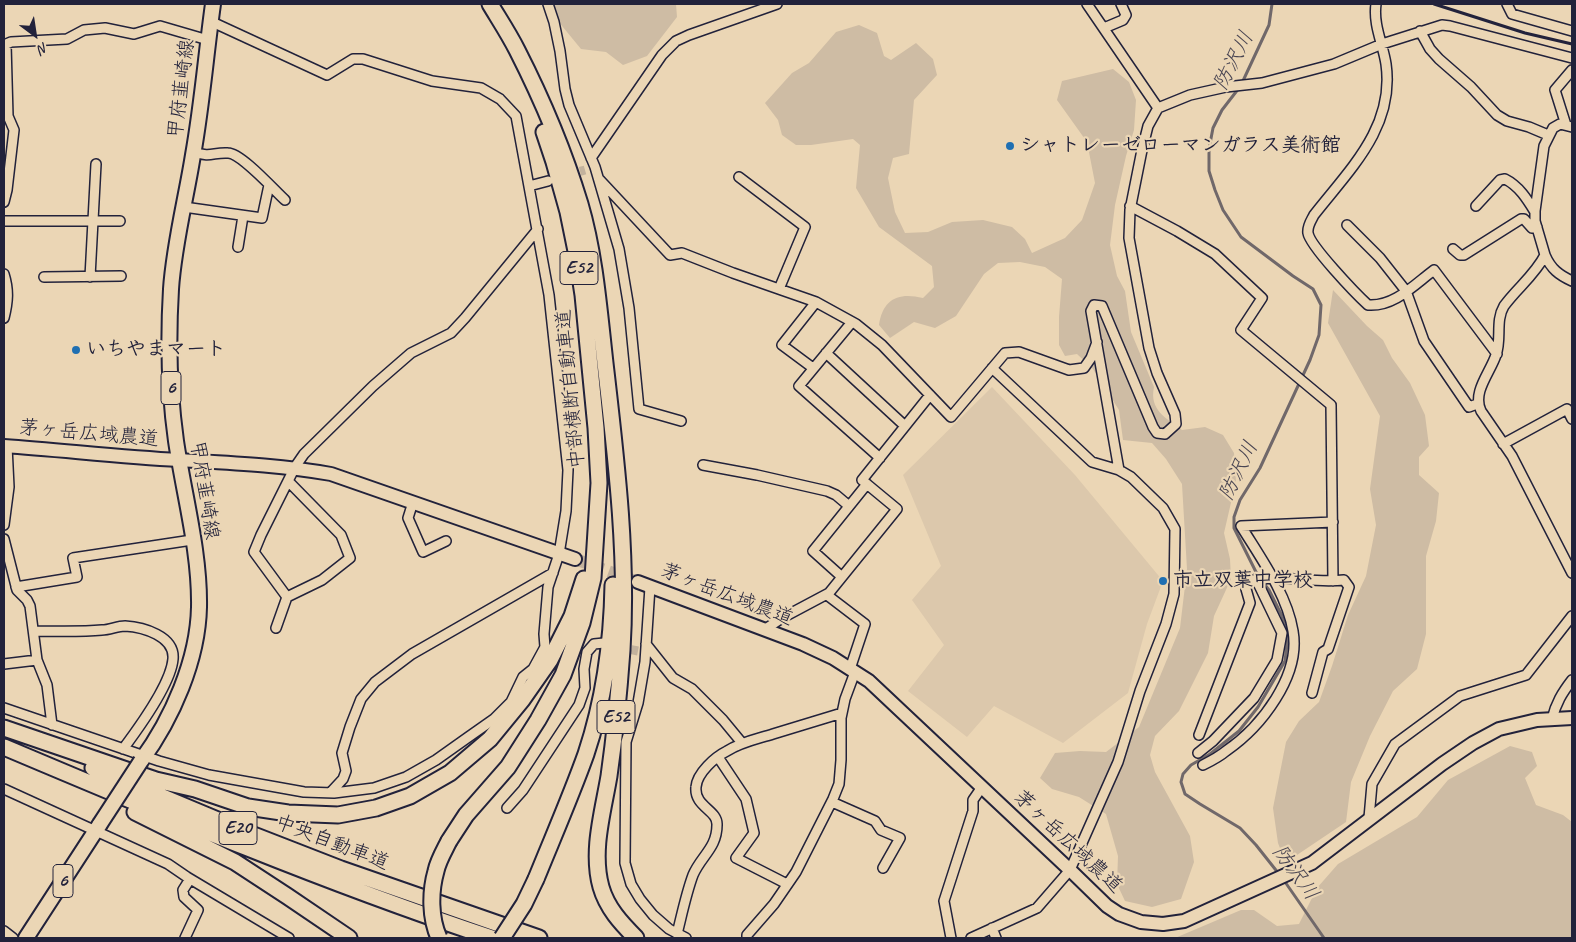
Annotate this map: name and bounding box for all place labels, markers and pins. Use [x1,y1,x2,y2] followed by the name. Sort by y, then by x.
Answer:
[1020,134,1341,158] place label: シャトレーゼローマンガラス美術館
[1004,140,1016,152] marker: シャトレーゼローマンガラス美術館
[86,338,226,362] place label: いちやまマート
[70,344,82,356] marker: いちやまマート
[1173,569,1313,593] place label: 市立双葉中学校
[1157,575,1169,587] marker: 市立双葉中学校

